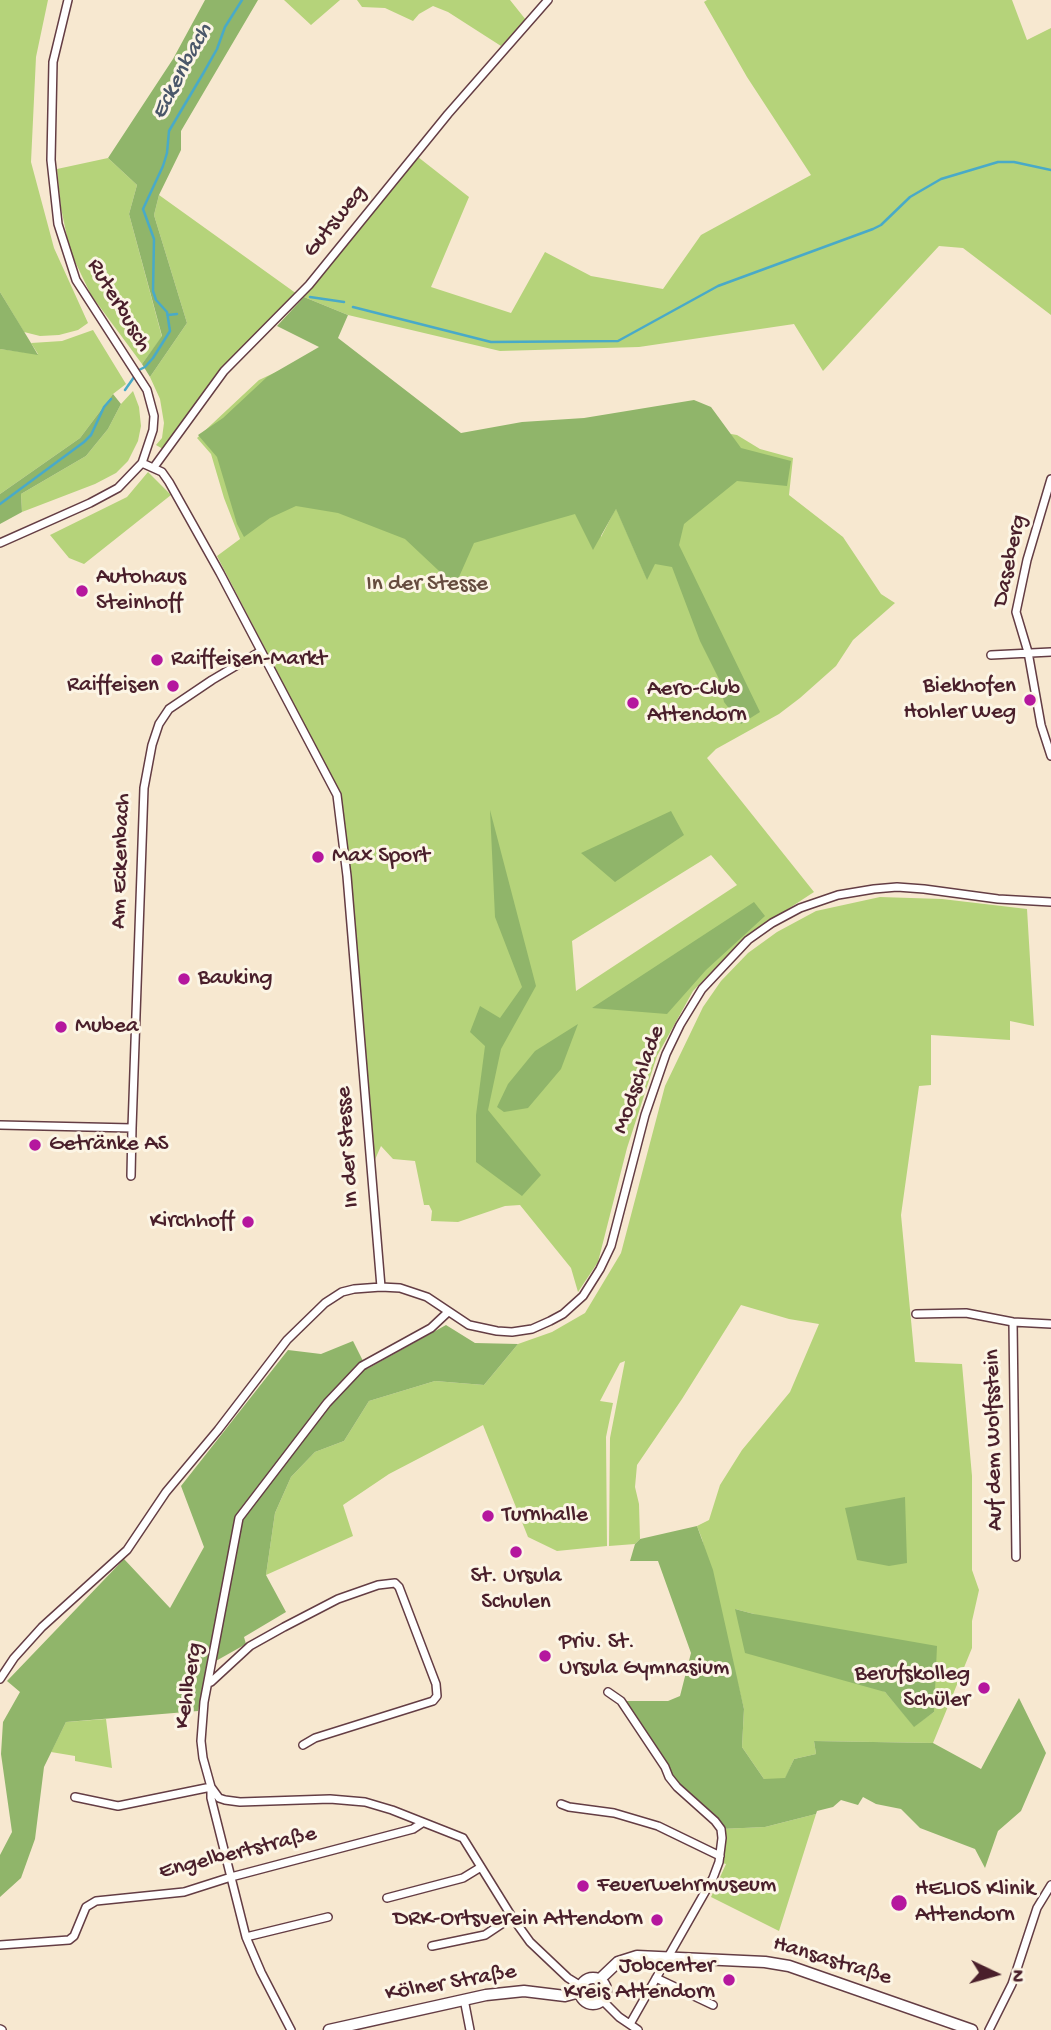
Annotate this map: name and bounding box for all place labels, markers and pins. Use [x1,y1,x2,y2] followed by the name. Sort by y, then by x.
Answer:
[96,564,186,618] place label: Autohaus Steinhoff
[74,583,90,599] marker: Autohaus Steinhoff
[171,646,327,674] place label: Raiffeisen-Markt
[149,652,165,668] marker: Raiffeisen-Markt
[67,672,159,700] place label: Raiffeisen
[904,673,1016,727] place label: Biekhofen Hohler Weg
[647,676,747,730] place label: Aero-Club Attendorn
[165,678,181,694] marker: Raiffeisen
[1022,692,1038,708] marker: Biekhofen Hohler Weg
[625,695,641,711] marker: Aero-Club Attendorn
[332,843,430,871] place label: Max Sport
[310,849,326,865] marker: Max Sport
[198,965,273,993] place label: Bauking
[176,971,192,987] marker: Bauking
[75,1013,139,1041] place label: Mubea
[53,1019,69,1035] marker: Mubea
[49,1131,168,1159] place label: Getränke AS
[27,1137,43,1153] marker: Getränke AS
[150,1208,234,1236] place label: Kirchhoff
[240,1214,256,1230] marker: Kirchhoff
[502,1502,588,1530] place label: Turnhalle
[480,1508,496,1524] marker: Turnhalle
[508,1544,524,1560] marker: St. Ursula Schulen
[470,1563,562,1617] place label: St. Ursula Schulen
[559,1629,729,1683] place label: Priv. St. Ursula Gymnasium
[537,1648,553,1664] marker: Priv. St. Ursula Gymnasium
[855,1661,970,1715] place label: Berufskolleg Schüler
[976,1680,992,1696] marker: Berufskolleg Schüler
[597,1872,776,1900] place label: Feuerwehrmuseum
[915,1876,1035,1930] place label: HELIOS Klinik Attendorn
[575,1878,591,1894] marker: Feuerwehrmuseum
[889,1893,909,1913] marker: HELIOS Klinik Attendorn
[393,1906,643,1934] place label: DRK-Ortsverein Attendorn
[649,1912,665,1928] marker: DRK-Ortsverein Attendorn
[564,1953,715,2007] place label: Jobcenter Kreis Attendorn
[721,1972,737,1988] marker: Jobcenter Kreis Attendorn

